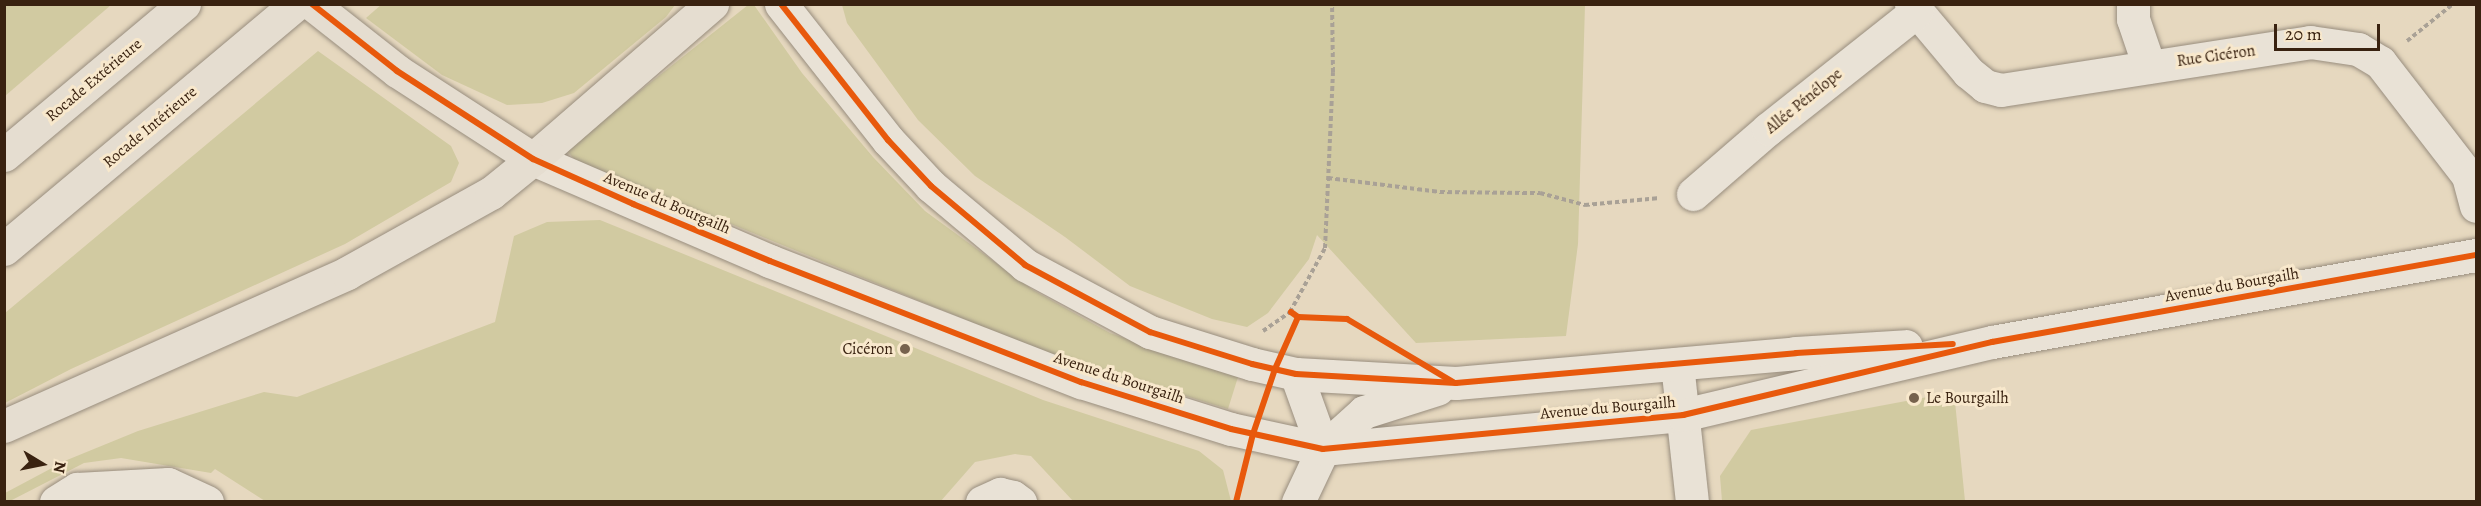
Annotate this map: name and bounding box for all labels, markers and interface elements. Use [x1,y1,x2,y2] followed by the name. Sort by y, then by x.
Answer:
[2277,12,2384,50] scale bar
[2285,22,2322,46] text: 20 m
[42,34,146,126] street label: Rocade Extérieure
[2176,41,2256,71] street label: Rue Cicéron
[1762,64,1846,138] street label: Allée Pénélope
[99,82,201,172] street label: Rocade Intérieure
[601,168,733,238] street label: Avenue du Bourgailh
[2164,264,2300,306] street label: Avenue du Bourgailh
[842,339,893,359] place label: Cicéron
[898,342,912,356] marker: Cicéron
[1052,348,1186,408] street label: Avenue du Bourgailh
[1926,388,2009,408] place label: Le Bourgailh
[1907,391,1921,405] marker: Le Bourgailh
[1540,393,1676,423] street label: Avenue du Bourgailh
[12,434,72,494] north arrow
[48,459,72,475] text: N

